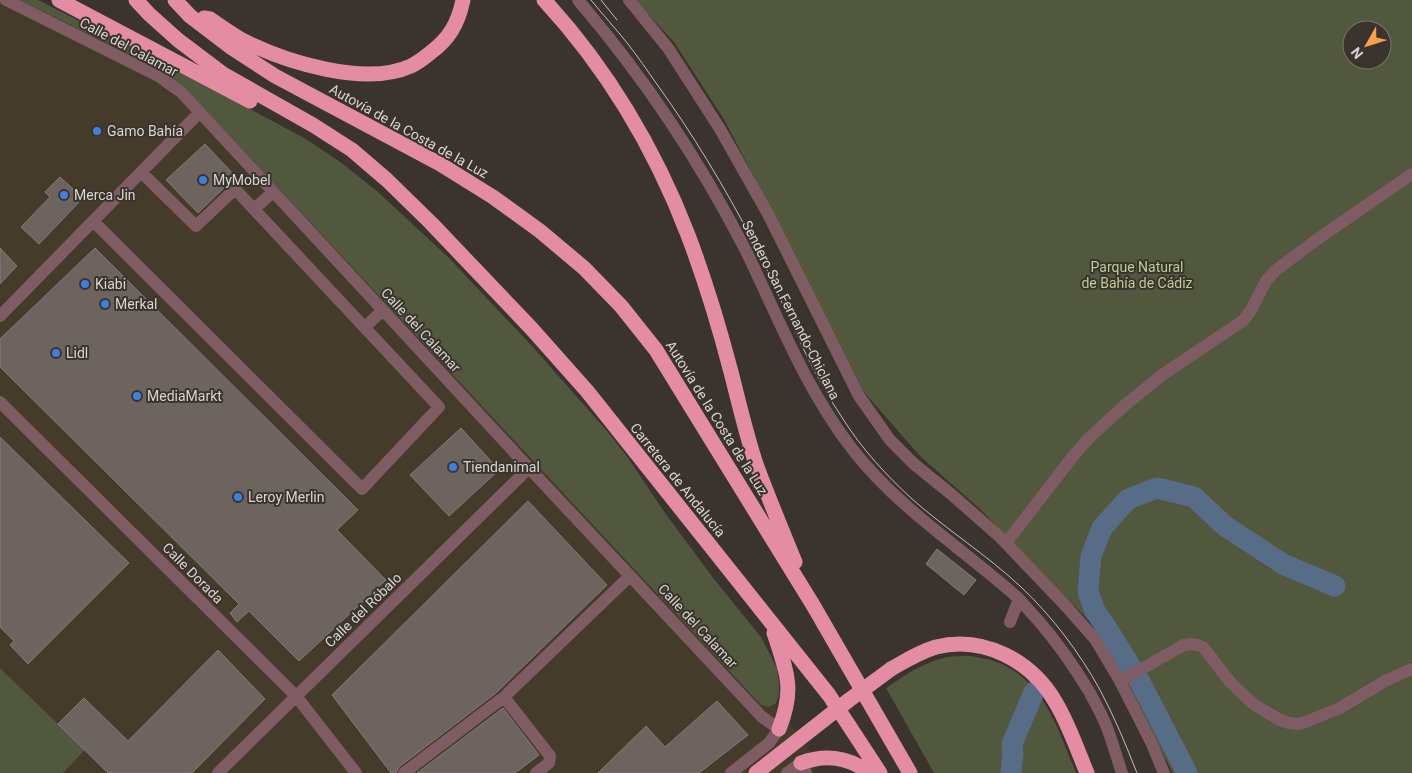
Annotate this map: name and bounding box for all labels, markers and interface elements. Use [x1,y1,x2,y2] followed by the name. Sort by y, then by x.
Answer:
[77,14,181,80] street label: Calle del Calamar
[1342,20,1392,70] north arrow
[1348,44,1366,62] text: N
[327,81,491,181] street label: Autovía de la Costa de la Luz
[107,123,183,139] place label: Gamo Bahía
[91,125,103,137] marker: Gamo Bahía
[213,172,271,188] place label: MyMobel
[197,174,209,186] marker: MyMobel
[74,187,136,203] place label: Merca Jin
[58,189,70,201] marker: Merca Jin
[739,218,843,402] street label: Sendero San Fernando-Chiclana
[1081,259,1193,291] park label: Parque Natural de Bahía de Cádiz
[95,276,126,292] place label: Kiabi
[79,278,91,290] marker: Kiabi
[378,285,464,376] street label: Calle del Calamar
[115,296,158,312] place label: Merkal
[99,298,111,310] marker: Merkal
[663,338,771,498] street label: Autovía de la Costa de la Luz
[66,345,88,361] place label: Lidl
[50,347,62,359] marker: Lidl
[147,388,222,404] place label: MediaMarkt
[131,390,143,402] marker: MediaMarkt
[627,420,729,540] street label: Carretera de Andalucía
[463,459,540,475] place label: Tiendanimal
[447,461,459,473] marker: Tiendanimal
[248,489,324,505] place label: Leroy Merlin
[232,491,244,503] marker: Leroy Merlin
[159,539,227,607] street label: Calle Dorada
[321,569,405,651] street label: Calle del Róbalo
[655,581,741,672] street label: Calle del Calamar

